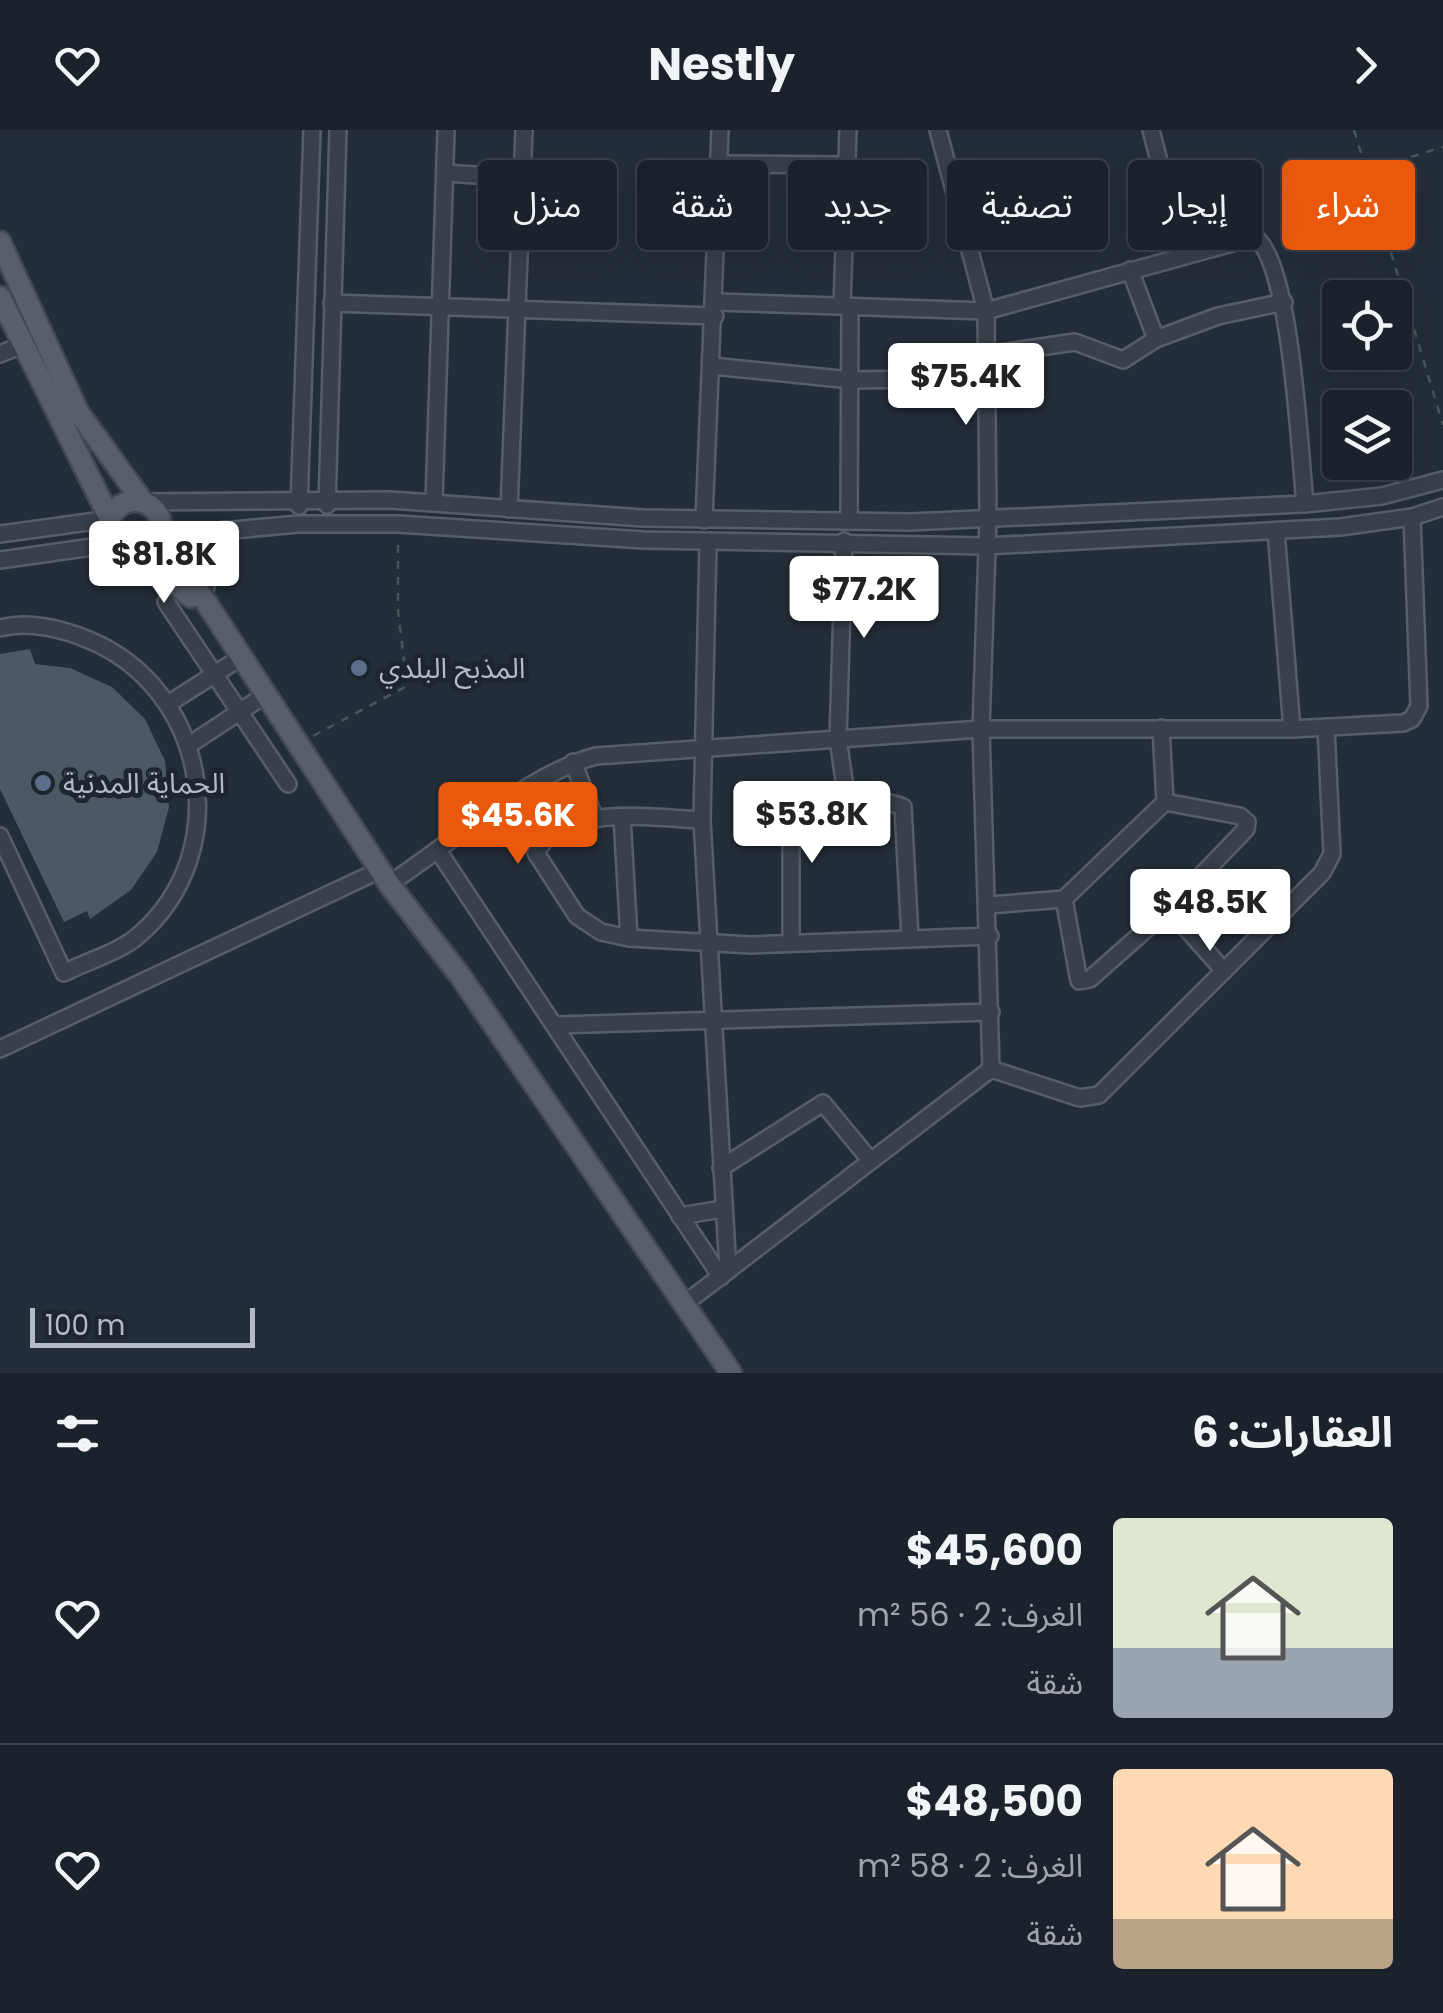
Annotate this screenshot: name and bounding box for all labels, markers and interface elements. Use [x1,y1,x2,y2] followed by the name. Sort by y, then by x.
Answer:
[648,33,795,96] text: Nestly
[50,38,105,93] icon: heart
[1338,38,1393,93] icon: forward
[478,160,617,250] chip: منزل
[637,160,768,250] chip: شقة
[788,160,927,250] chip: جديد
[947,160,1108,250] chip: تصفية
[1128,160,1262,250] chip: إيجار
[1282,160,1415,250] chip: شراء
[1322,280,1412,480] map controls
[1322,280,1412,370] button: locate
[885,343,1047,428] pin: $75.4K
[910,353,1022,398] text: $75.4K
[1322,390,1412,480] button: layers
[83,521,245,606] pin: $81.8K
[111,531,217,576] text: $81.8K
[783,556,945,641] pin: $77.2K
[812,566,916,611] text: $77.2K
[379,649,525,689] place label: المذبح البلدي
[348,657,370,679] marker: المذبح البلدي
[63,764,225,803] place label: الحماية المدنية
[32,772,54,794] marker: الحماية المدنية
[731,781,893,866] pin: $53.8K
[437,782,599,867] pin: $45.6K
[755,791,869,836] text: $53.8K
[460,792,576,837] text: $45.6K
[1129,869,1291,954] pin: $48.5K
[1152,879,1268,924] text: $48.5K
[30,1303,255,1348] scale bar
[45,1306,125,1345] text: 100 m
[1192,1403,1393,1462] text: العقارات: 6
[50,1406,105,1461] icon: filters
[906,1521,1083,1580] text: $45,600
[1193,1558,1313,1678] icon: home
[50,1591,105,1646] icon: heart
[857,1592,1083,1637] text: الغرف: 2 · 56 m²
[1027,1660,1083,1705] text: شقة
[906,1772,1083,1831] text: $48,500
[1193,1809,1313,1929] icon: home
[50,1842,105,1897] icon: heart
[857,1843,1083,1888] text: الغرف: 2 · 58 m²
[1027,1911,1083,1956] text: شقة

